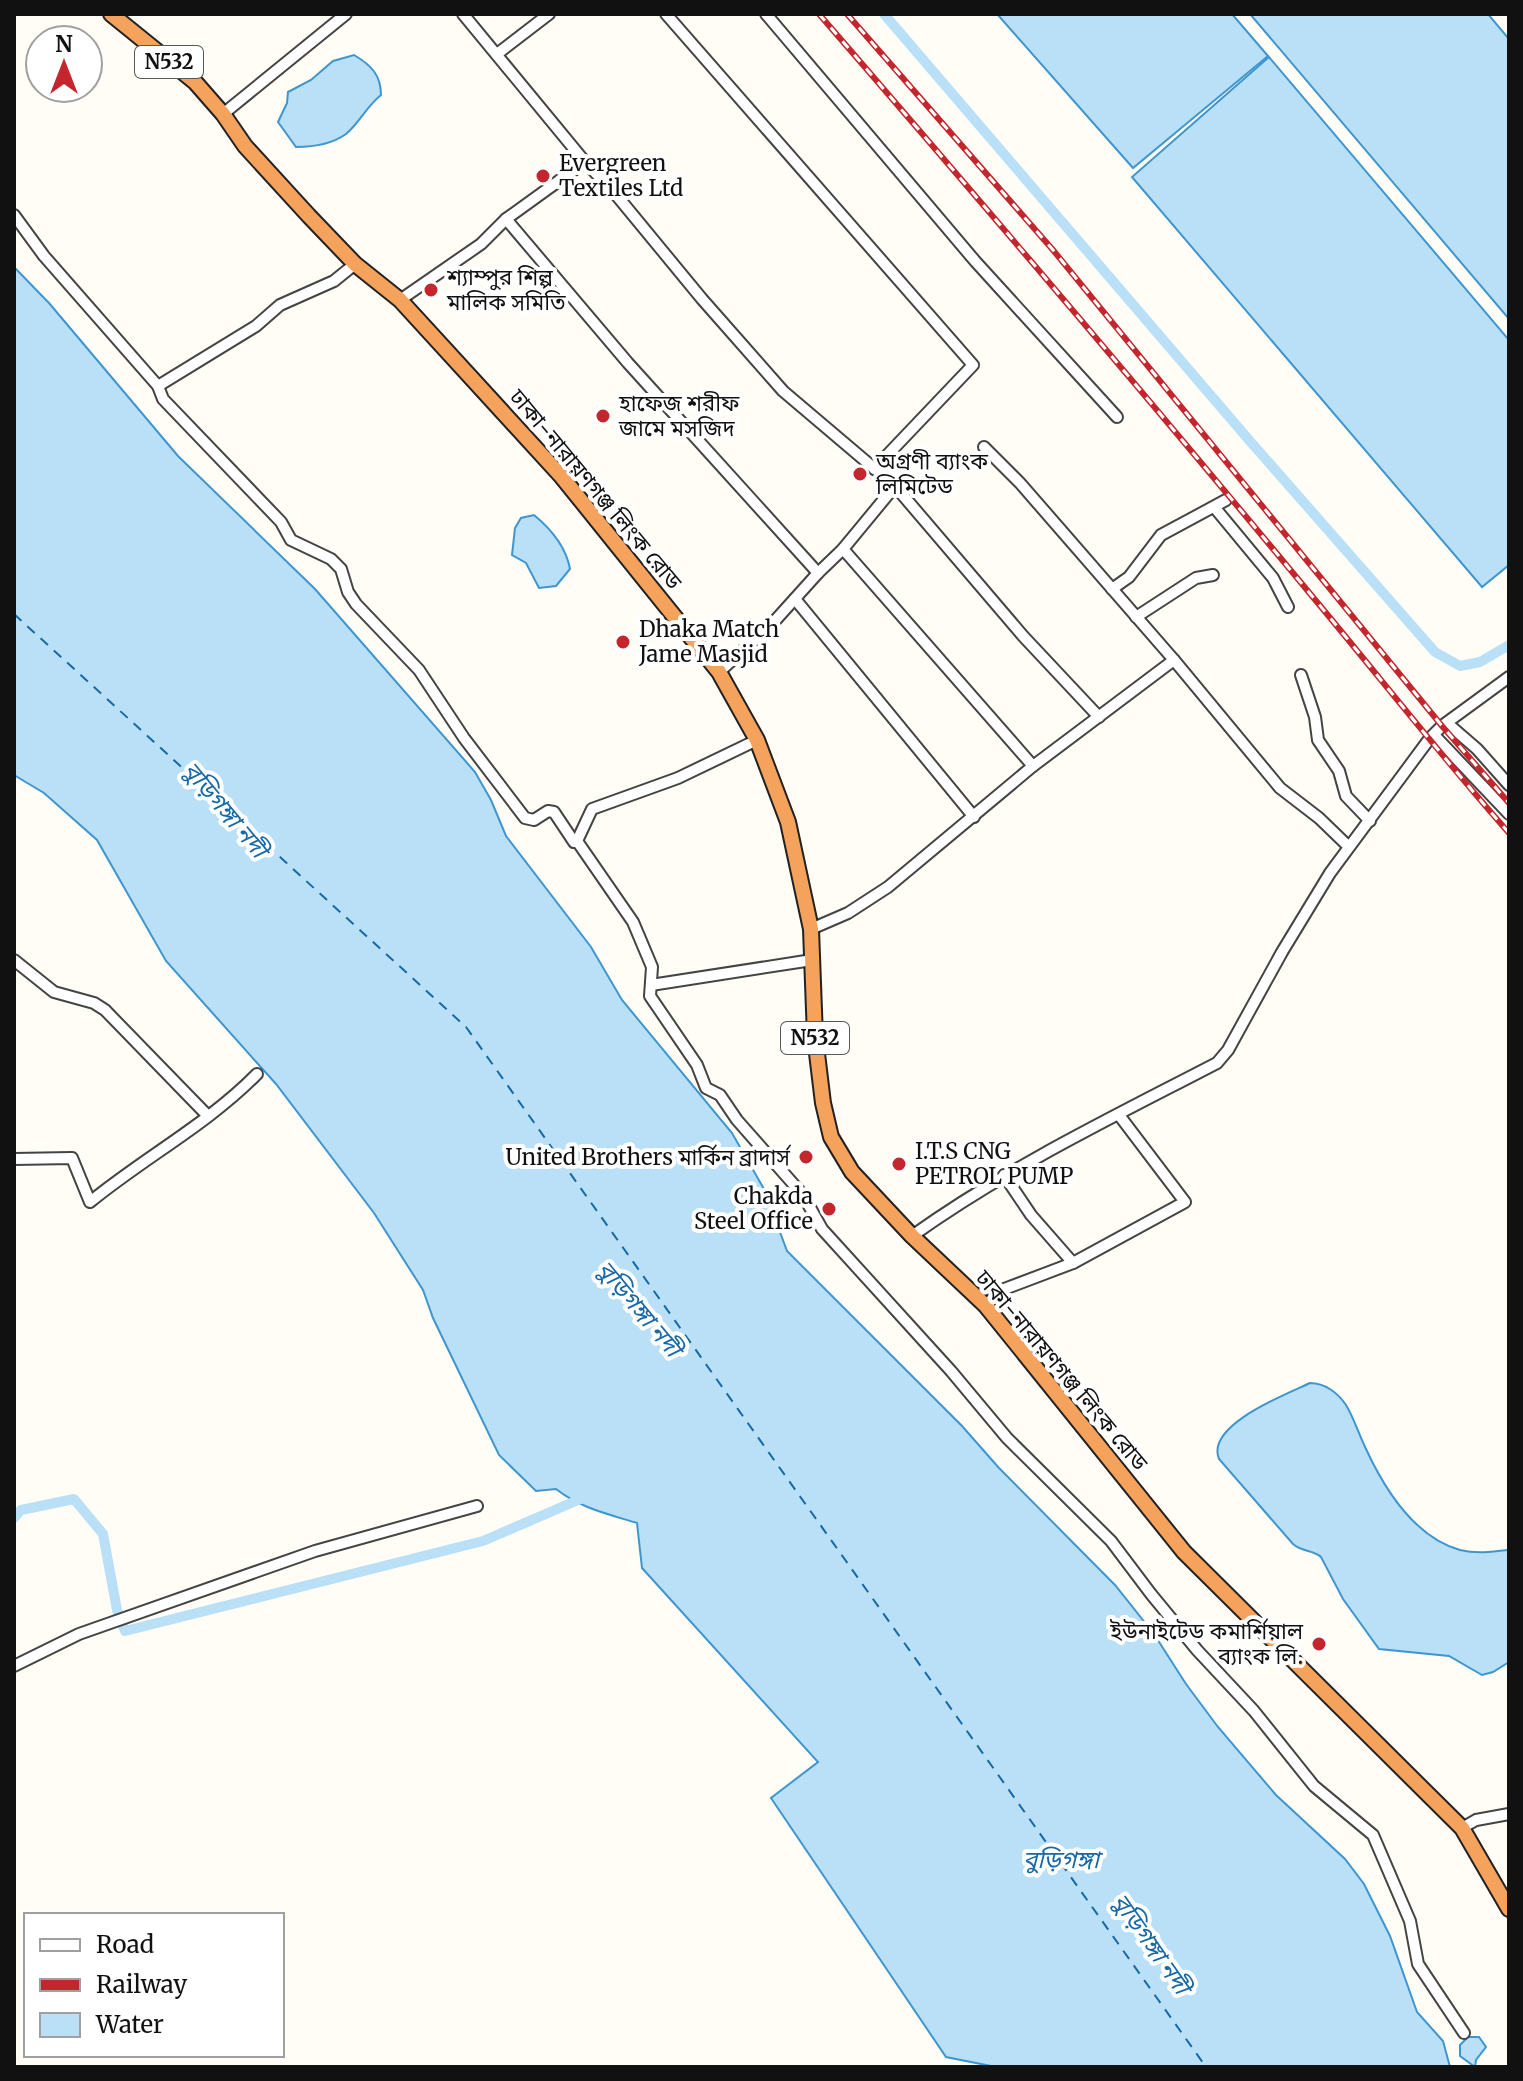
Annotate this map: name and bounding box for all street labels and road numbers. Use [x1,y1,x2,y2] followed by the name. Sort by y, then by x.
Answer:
[135,46,203,78] road number: N532
[503,382,688,595] street label: ঢাকা-নারায়ণগঞ্জ লিংক রোড
[781,1022,849,1054] road number: N532
[969,1263,1154,1476] street label: ঢাকা-নারায়ণগঞ্জ লিংক রোড

